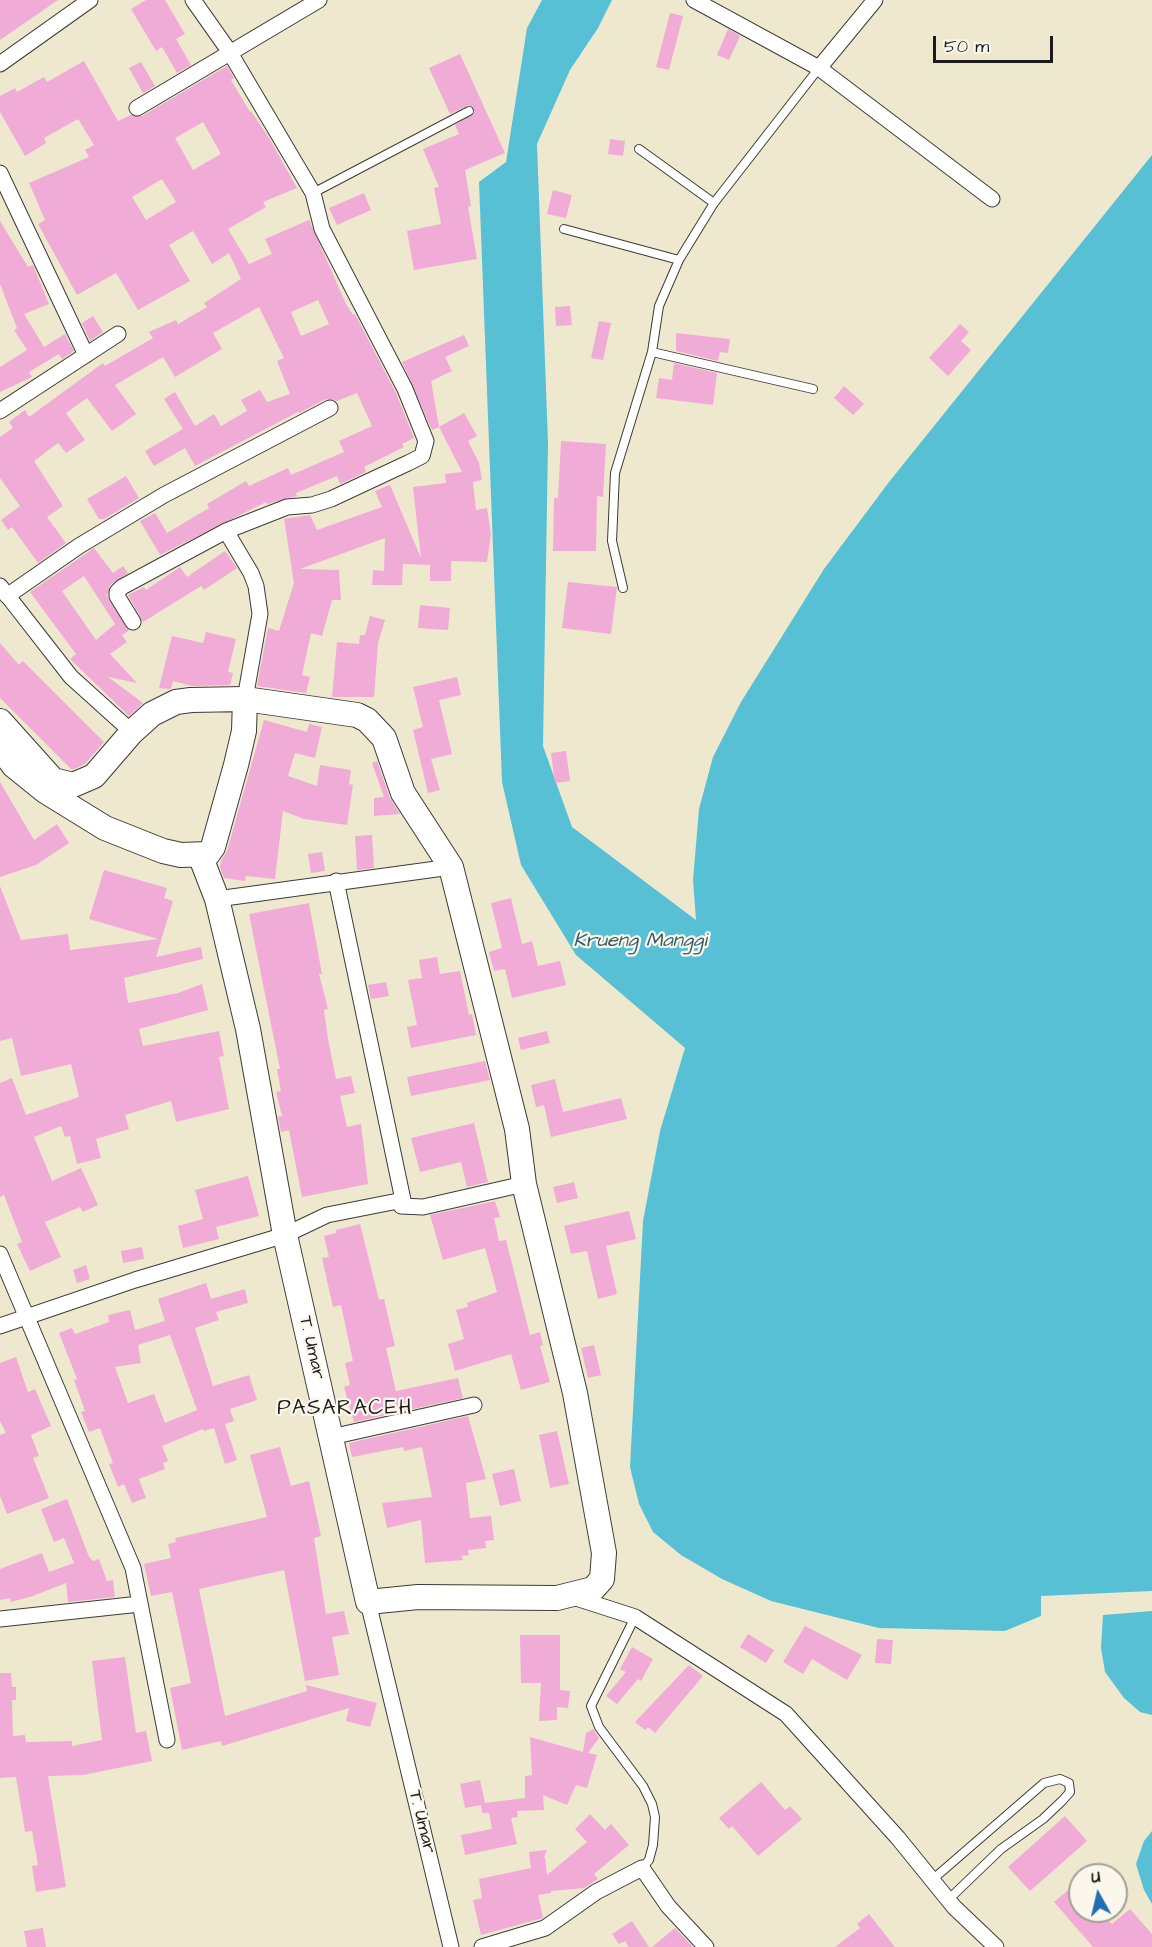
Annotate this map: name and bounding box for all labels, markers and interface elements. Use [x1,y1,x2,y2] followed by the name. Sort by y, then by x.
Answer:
[936,24,1056,62] scale bar
[944,34,989,59] text: 50 m
[574,930,706,954] water label: Krueng Manggi
[293,1314,329,1382] street label: T. Umar
[277,1397,413,1423] district label: PASARACEH
[403,1788,439,1856] street label: T. Umar
[1068,1863,1128,1923] north arrow
[1090,1866,1102,1889] text: U

